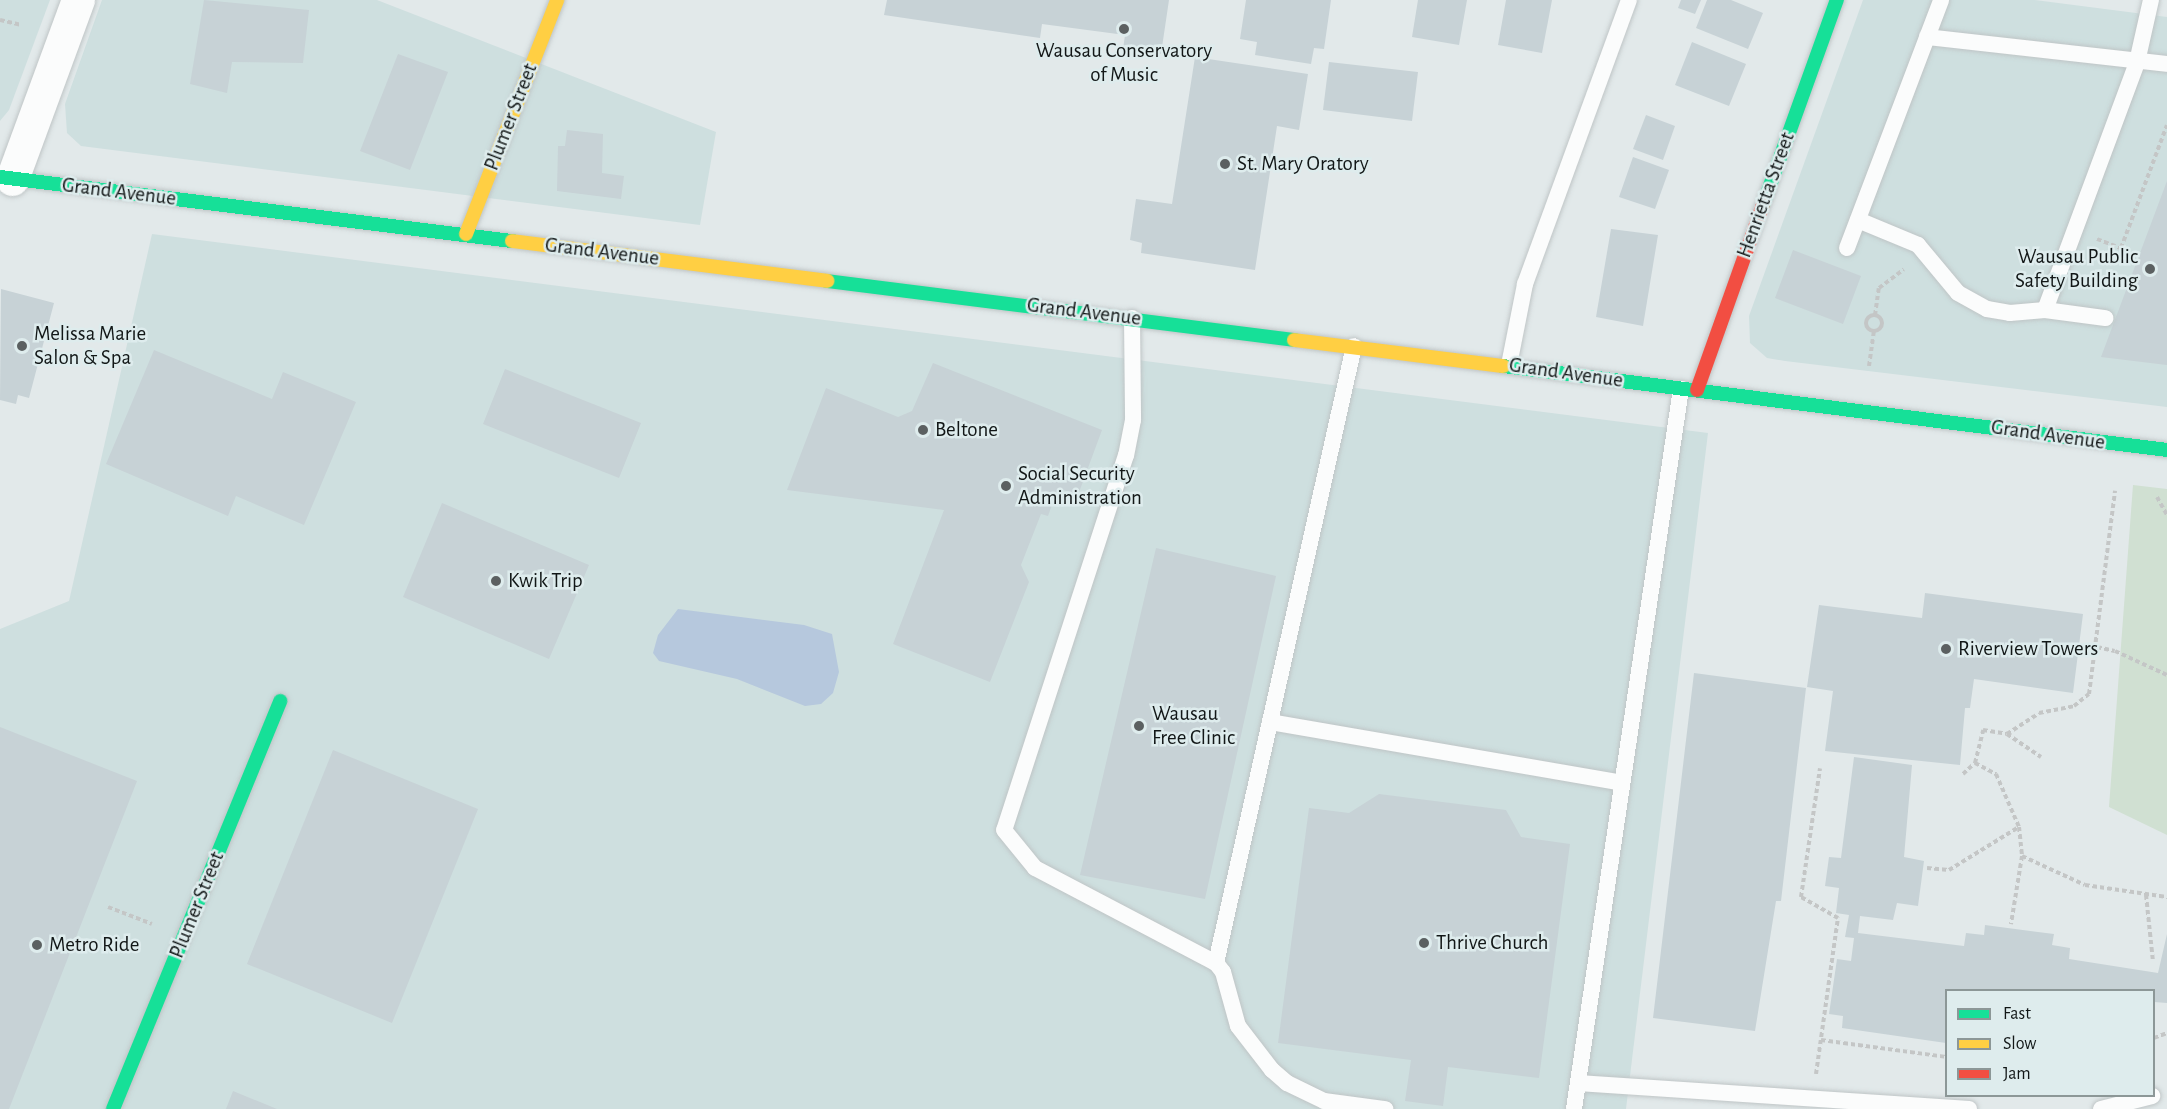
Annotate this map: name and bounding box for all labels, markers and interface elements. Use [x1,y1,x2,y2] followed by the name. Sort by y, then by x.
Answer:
[1117,22,1131,36] marker: Wausau Conservatory of Music
[1036,38,1212,88] place label: Wausau Conservatory of Music
[479,60,543,174] street label: Plumer Street
[1732,129,1800,261] street label: Henrietta Street
[1237,151,1369,177] place label: St. Mary Oratory
[1218,157,1232,171] marker: St. Mary Oratory
[61,173,177,211] street label: Grand Avenue
[544,233,660,271] street label: Grand Avenue
[2015,244,2138,294] place label: Wausau Public Safety Building
[2143,262,2157,276] marker: Wausau Public Safety Building
[1026,293,1142,331] street label: Grand Avenue
[34,321,146,371] place label: Melissa Marie Salon & Spa
[15,339,29,353] marker: Melissa Marie Salon & Spa
[1507,353,1625,393] street label: Grand Avenue
[1989,415,2107,455] street label: Grand Avenue
[935,417,998,443] place label: Beltone
[916,423,930,437] marker: Beltone
[1018,461,1142,511] place label: Social Security Administration
[999,479,1013,493] marker: Social Security Administration
[508,568,583,594] place label: Kwik Trip
[489,574,503,588] marker: Kwik Trip
[1958,636,2098,662] place label: Riverview Towers
[1939,642,1953,656] marker: Riverview Towers
[1152,701,1235,751] place label: Wausau Free Clinic
[1130,717,1148,735] marker: Wausau Free Clinic
[164,848,230,962] street label: Plumer Street
[1436,930,1548,956] place label: Thrive Church
[49,932,139,958] place label: Metro Ride
[1417,936,1431,950] marker: Thrive Church
[30,938,44,952] marker: Metro Ride
[1945,989,2155,1097] legend
[2003,1005,2031,1023] text: Fast
[2003,1035,2036,1053] text: Slow
[2003,1065,2031,1083] text: Jam

